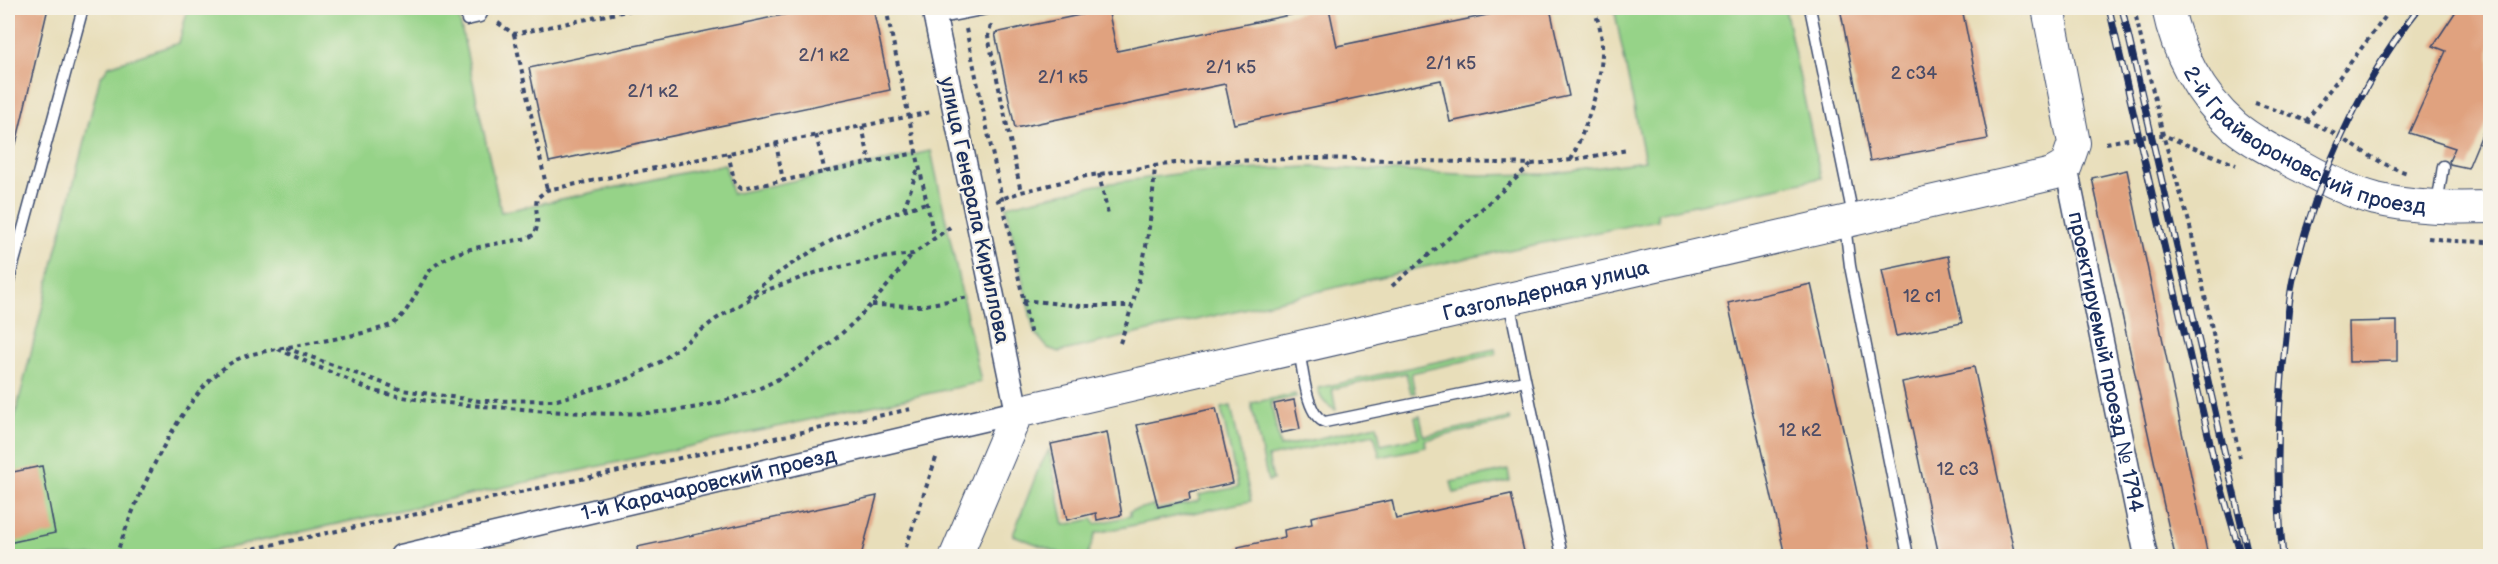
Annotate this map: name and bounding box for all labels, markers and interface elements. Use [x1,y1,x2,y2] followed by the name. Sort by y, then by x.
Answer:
[799,45,850,66] house number: 2/1 к2
[1426,53,1476,74] house number: 2/1 к5
[1206,57,1256,78] house number: 2/1 к5
[2178,62,2427,219] street label: 2-й Грайвороновский проезд
[1891,63,1937,84] house number: 2 с34
[1038,67,1088,88] house number: 2/1 к5
[934,74,1015,346] street label: улица Генерала Кириллова
[628,81,679,102] house number: 2/1 к2
[2063,210,2149,515] street label: проектируемый проезд № 1794
[1440,255,1652,327] street label: Газгольдерная улица
[1903,286,1941,307] house number: 12 с1
[1779,420,1822,441] house number: 12 к2
[579,443,839,526] street label: 1-й Карачаровский проезд
[1937,459,1979,480] house number: 12 с3

